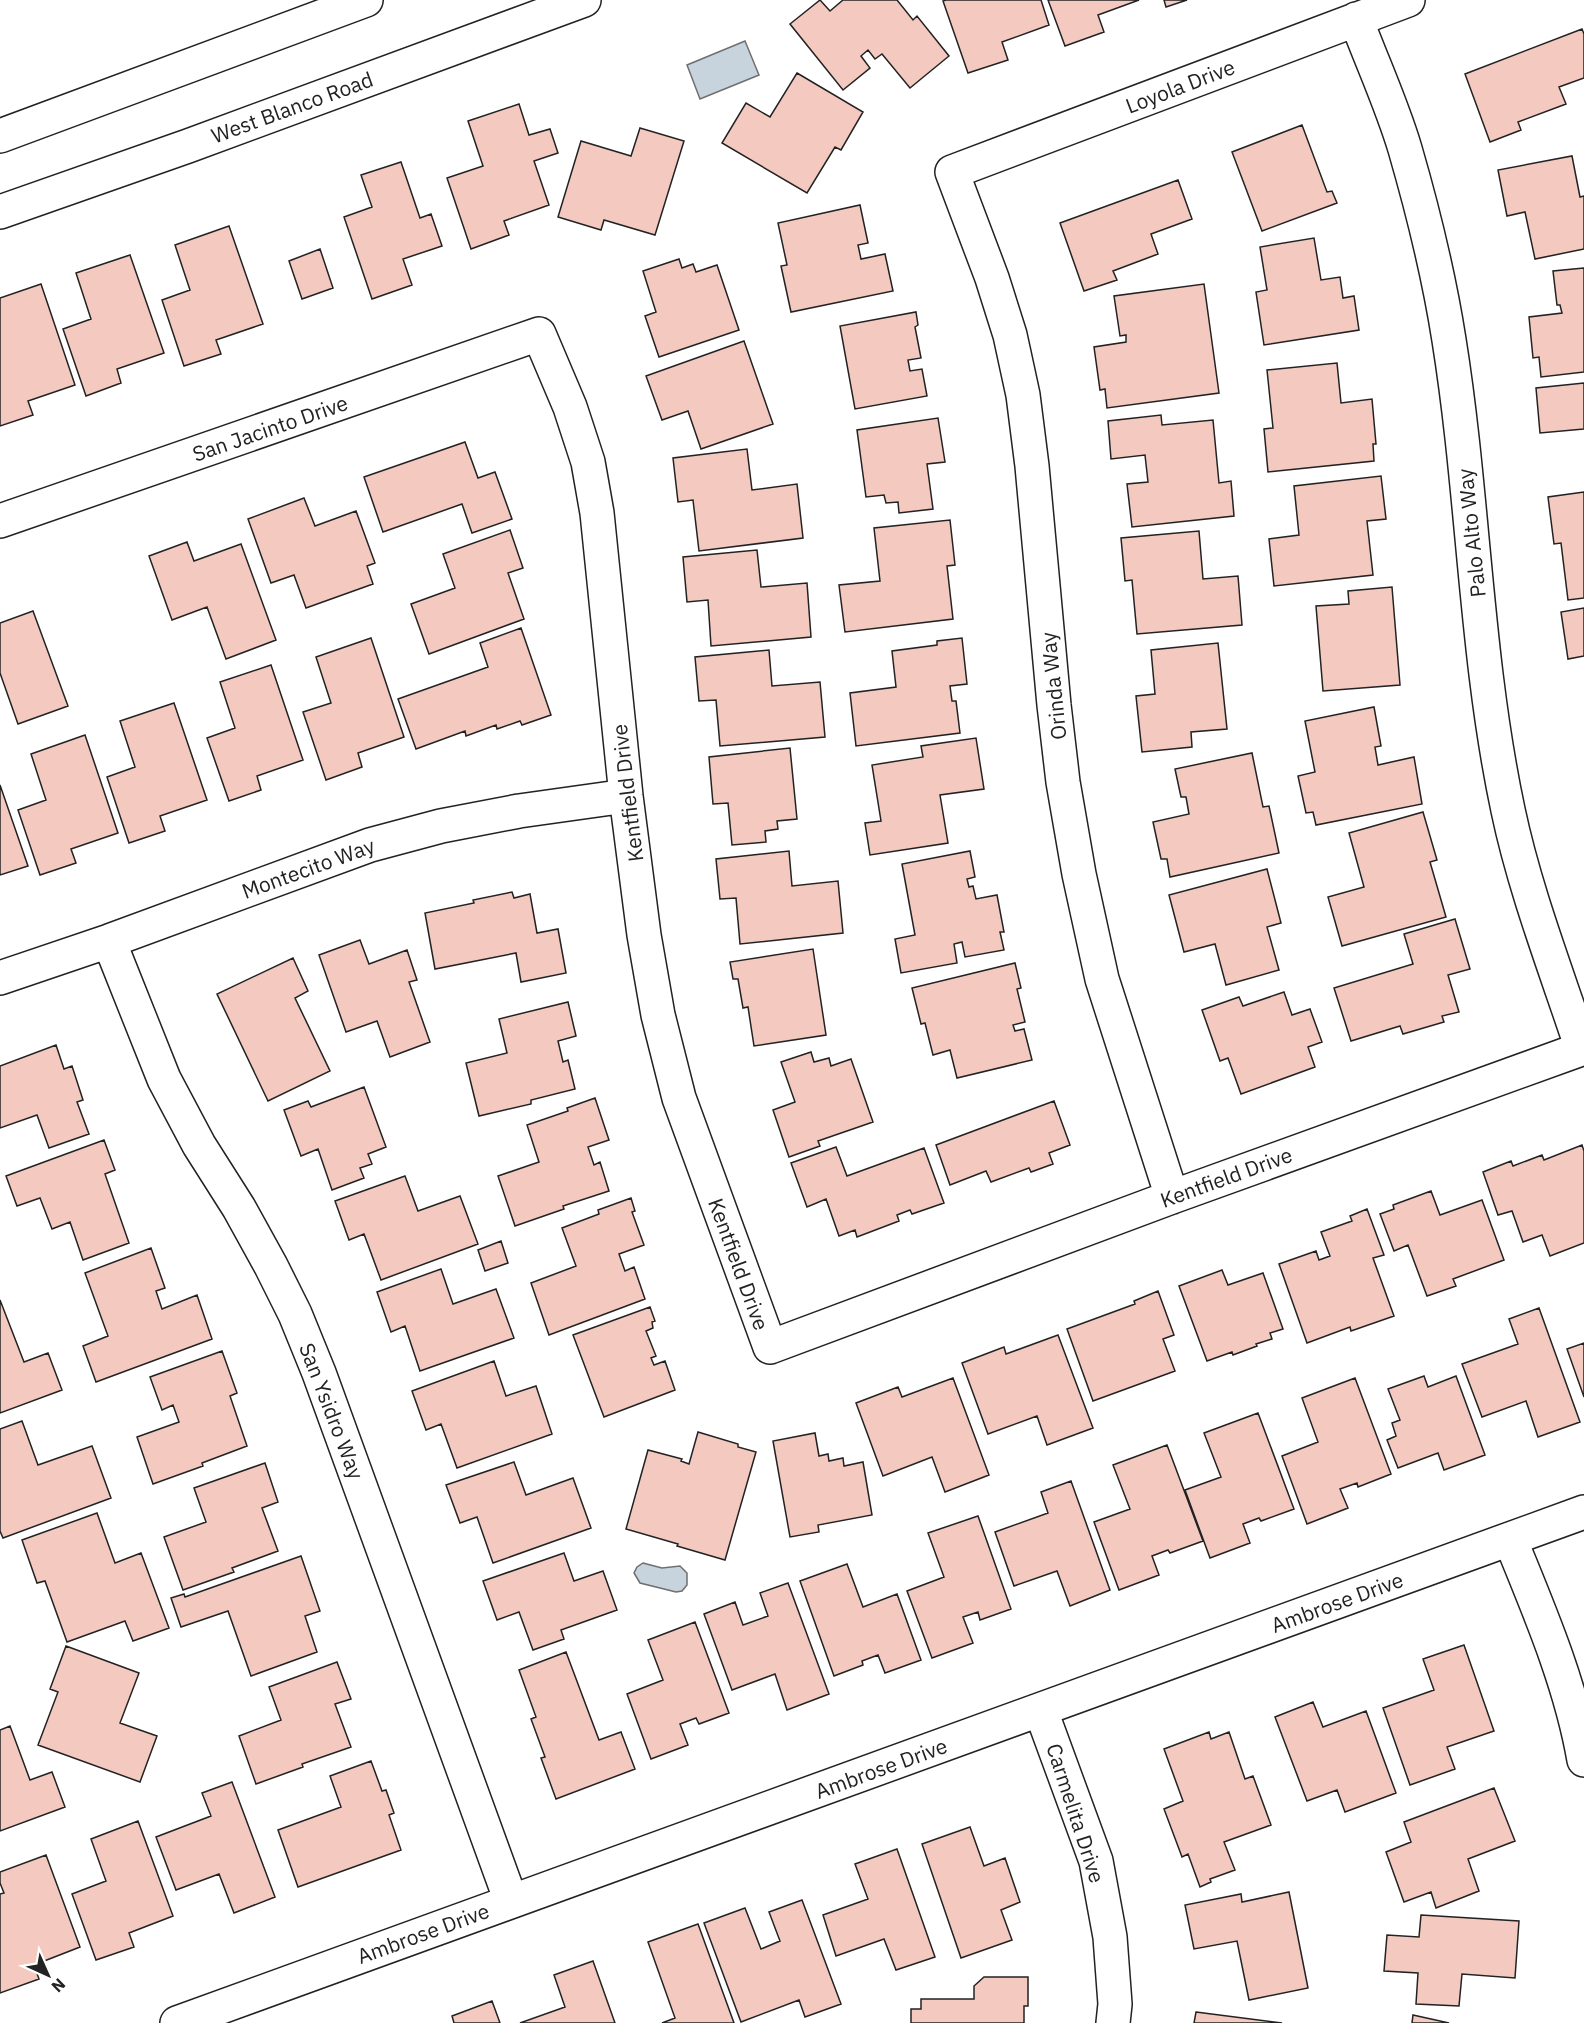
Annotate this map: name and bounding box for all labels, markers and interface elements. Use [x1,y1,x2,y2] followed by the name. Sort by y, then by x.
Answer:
[1121,52,1239,120] street label: Loyola Drive
[207,65,377,149] street label: West Blanco Road
[189,388,351,468] street label: San Jacinto Drive
[1450,467,1492,599] street label: Palo Alto Way
[1033,630,1073,741] street label: Orinda Way
[605,723,649,863] street label: Kentfield Drive
[238,831,379,905] street label: Montecito Way
[1156,1140,1296,1214] street label: Kentfield Drive
[702,1194,776,1334] street label: Kentfield Drive
[293,1339,371,1484] street label: San Ysidro Way
[1267,1565,1407,1639] street label: Ambrose Drive
[811,1731,951,1805] street label: Ambrose Drive
[1040,1740,1112,1886] street label: Carmelita Drive
[353,1896,493,1970] street label: Ambrose Drive
[18,1945,78,2005] north arrow
[47,1974,70,1997] text: N

